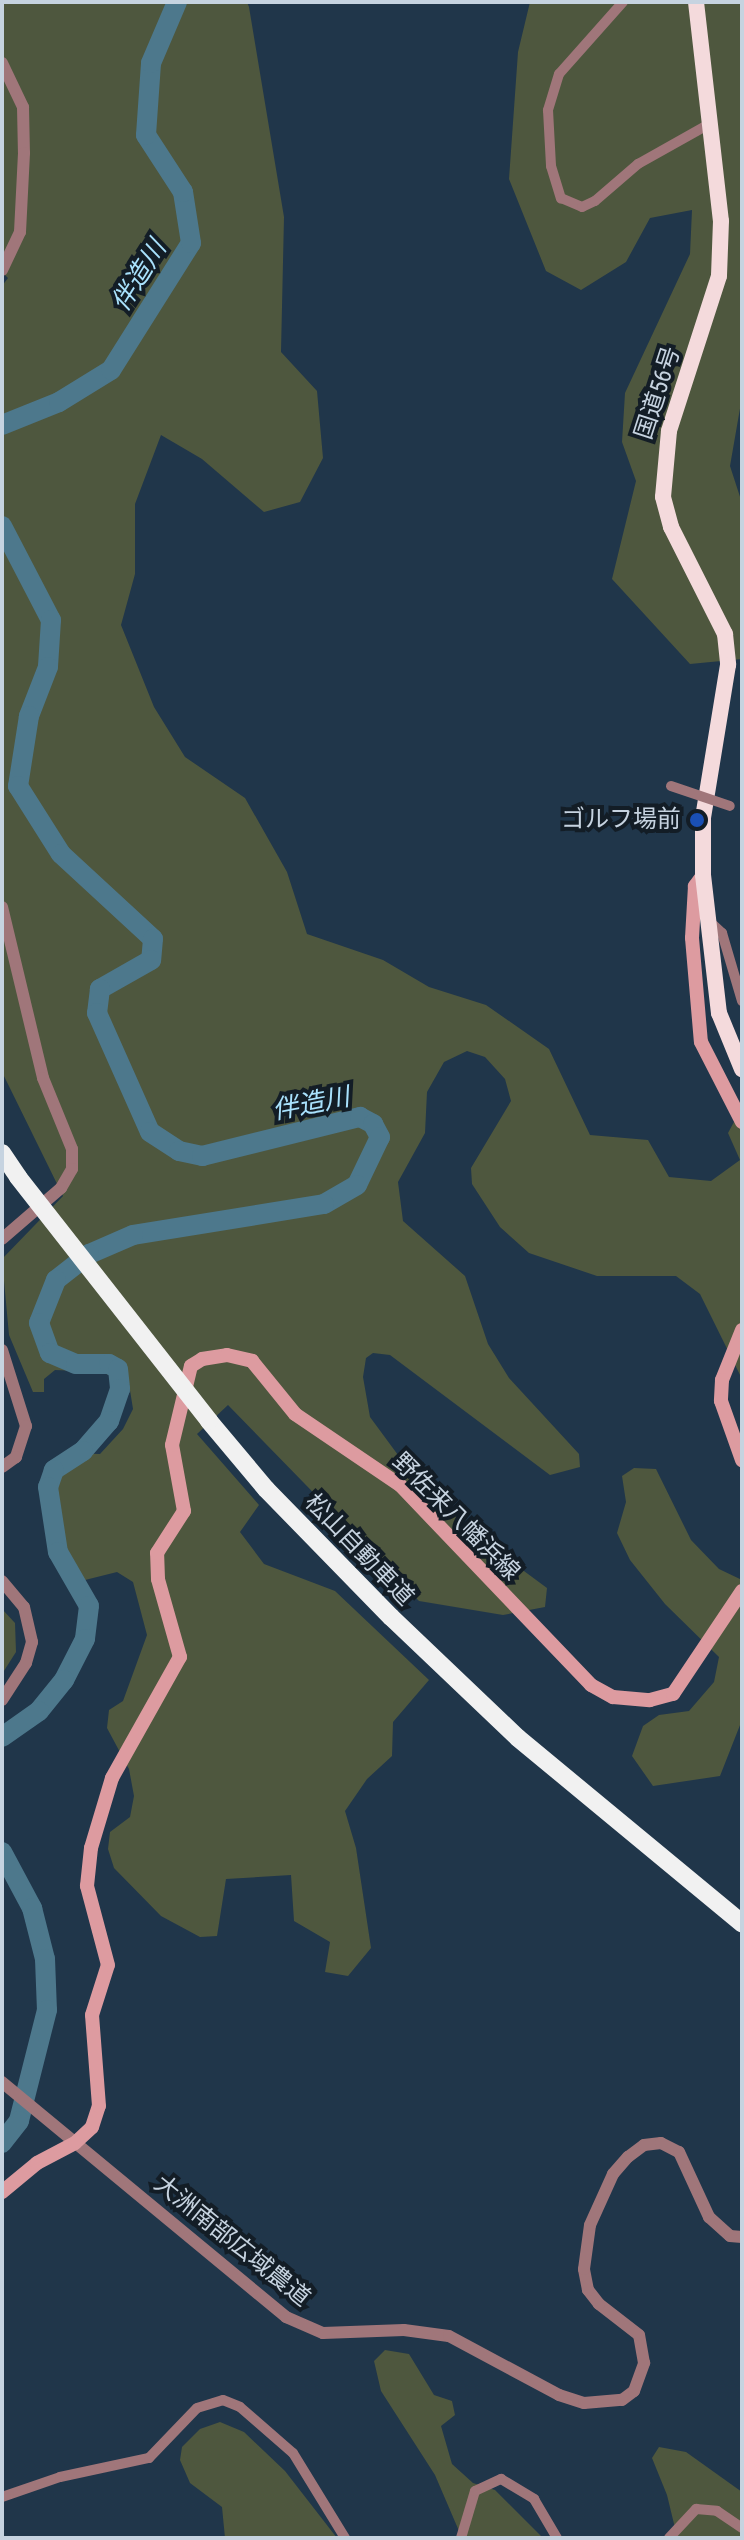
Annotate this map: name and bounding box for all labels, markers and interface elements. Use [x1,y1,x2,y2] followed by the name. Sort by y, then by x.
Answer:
[105,235,173,317] water label: 伴造川
[630,343,686,443] street label: 国道56号
[561,806,681,834] place label: ゴルフ場前
[688,811,706,829] marker: ゴルフ場前
[270,1081,352,1127] water label: 伴造川
[386,1447,526,1587] street label: 野佐来八幡浜線
[299,1488,419,1612] street label: 松山自動車道
[148,2169,316,2313] street label: 大洲南部広域農道

